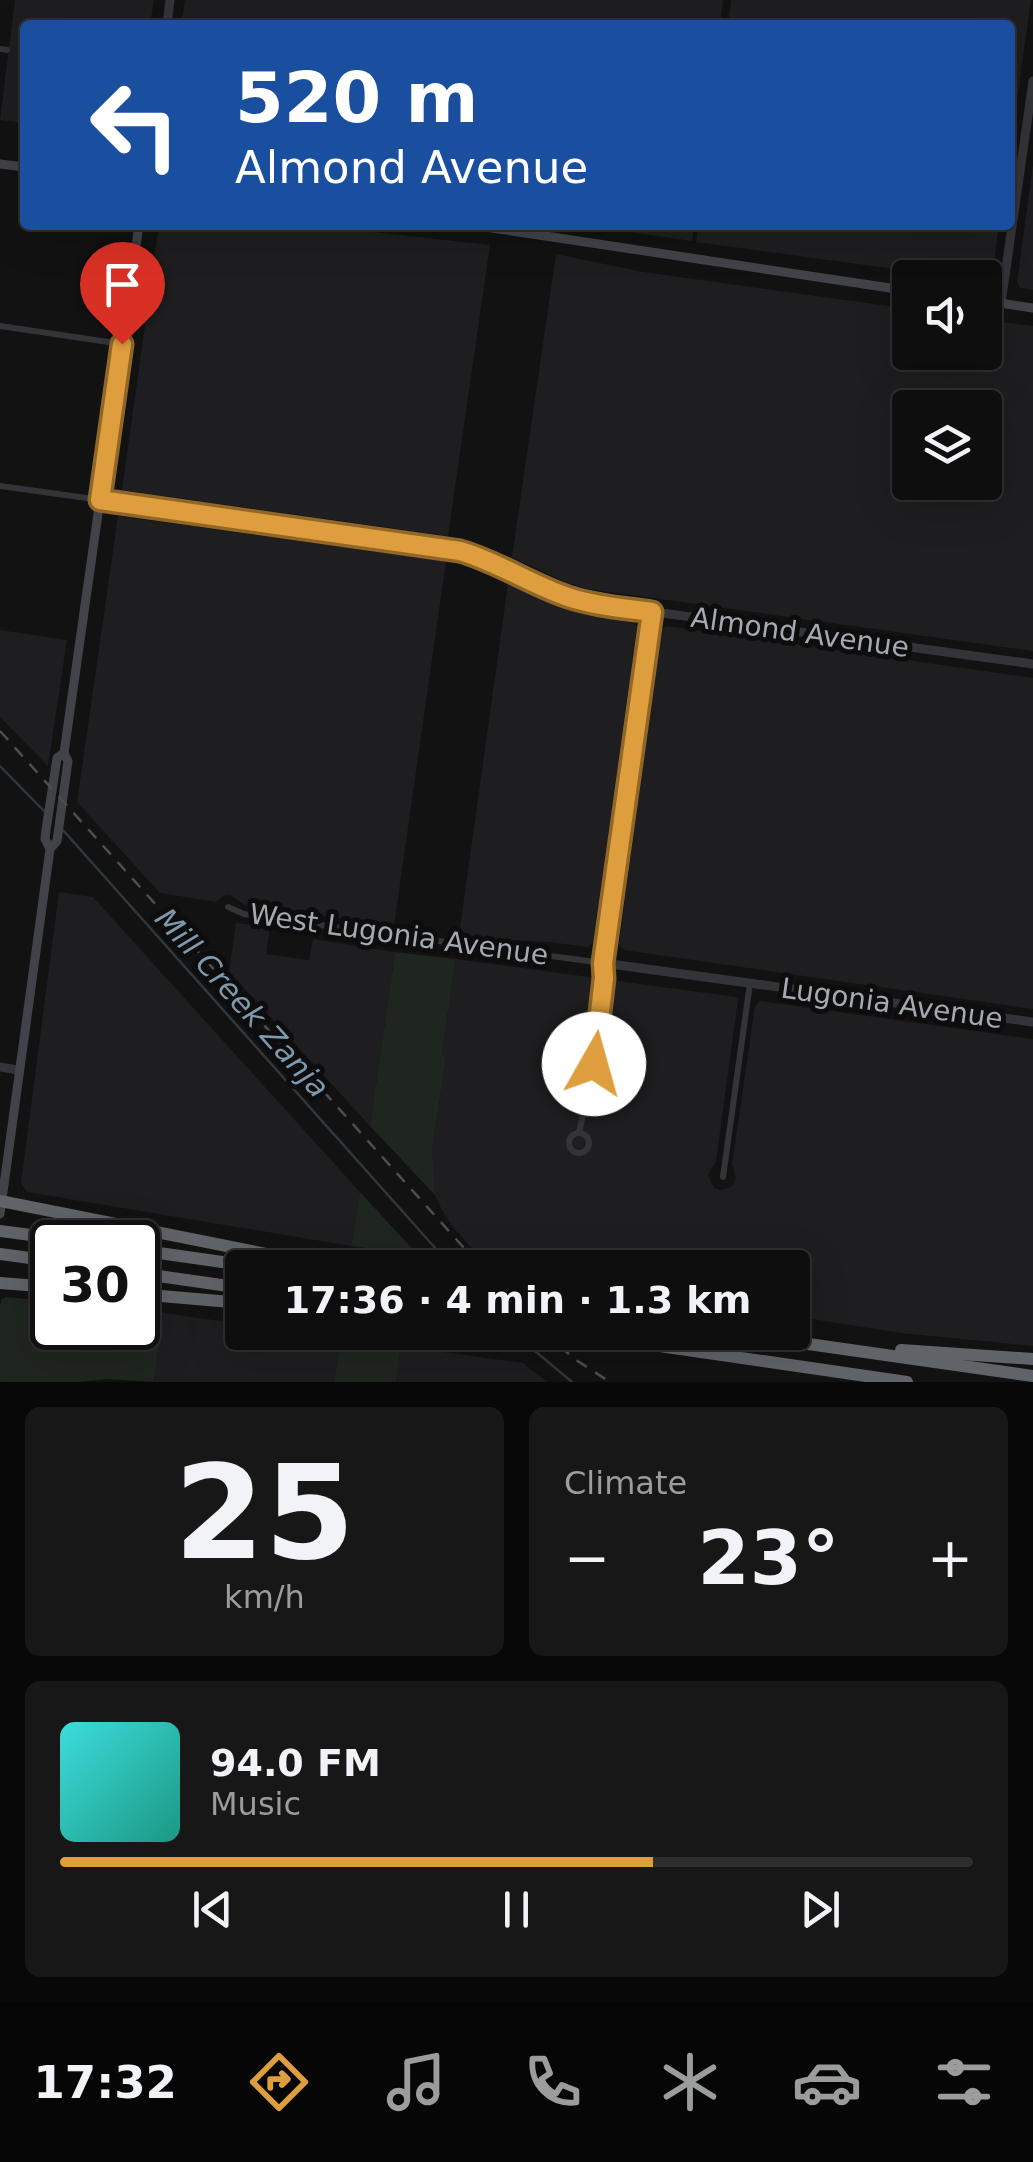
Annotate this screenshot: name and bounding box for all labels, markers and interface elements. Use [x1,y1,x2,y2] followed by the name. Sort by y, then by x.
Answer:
[235,57,478,139] text: 520 m
[70,60,200,190] icon: left
[235,141,588,194] text: Almond Avenue
[80,242,165,345] pin
[95,257,150,312] icon: arrive
[892,260,1002,500] map controls
[892,260,1002,370] button: sound
[892,390,1002,500] button: layers
[689,601,911,664] street label: Almond Avenue
[248,897,550,972] street label: West Lugonia Avenue
[148,901,336,1104] water label: Mill Creek Zanja
[779,972,1005,1035] street label: Lugonia Avenue
[542,1012,646,1116] position arrow
[30,1220,160,1350] speed limit sign: 30
[284,1278,751,1322] text: 17:36 · 4 min · 1.3 km
[174,1437,355,1589] text: 25
[564,1464,687,1502] text: Climate
[698,1514,839,1602] text: 23°
[564,1526,610,1590] text: −
[927,1526,973,1590] text: +
[224,1578,305,1616] text: km/h
[210,1741,381,1785] text: 94.0 FM
[210,1785,301,1823] text: Music
[185,1882,240,1937] icon: previous
[489,1882,544,1937] icon: pause
[793,1882,848,1937] icon: next
[244,2047,314,2117] icon: directions
[381,2047,451,2117] icon: music
[518,2047,588,2117] icon: phone
[655,2047,725,2117] icon: climate
[792,2047,862,2117] icon: car
[929,2047,999,2117] icon: filters
[34,2056,177,2109] text: 17:32

